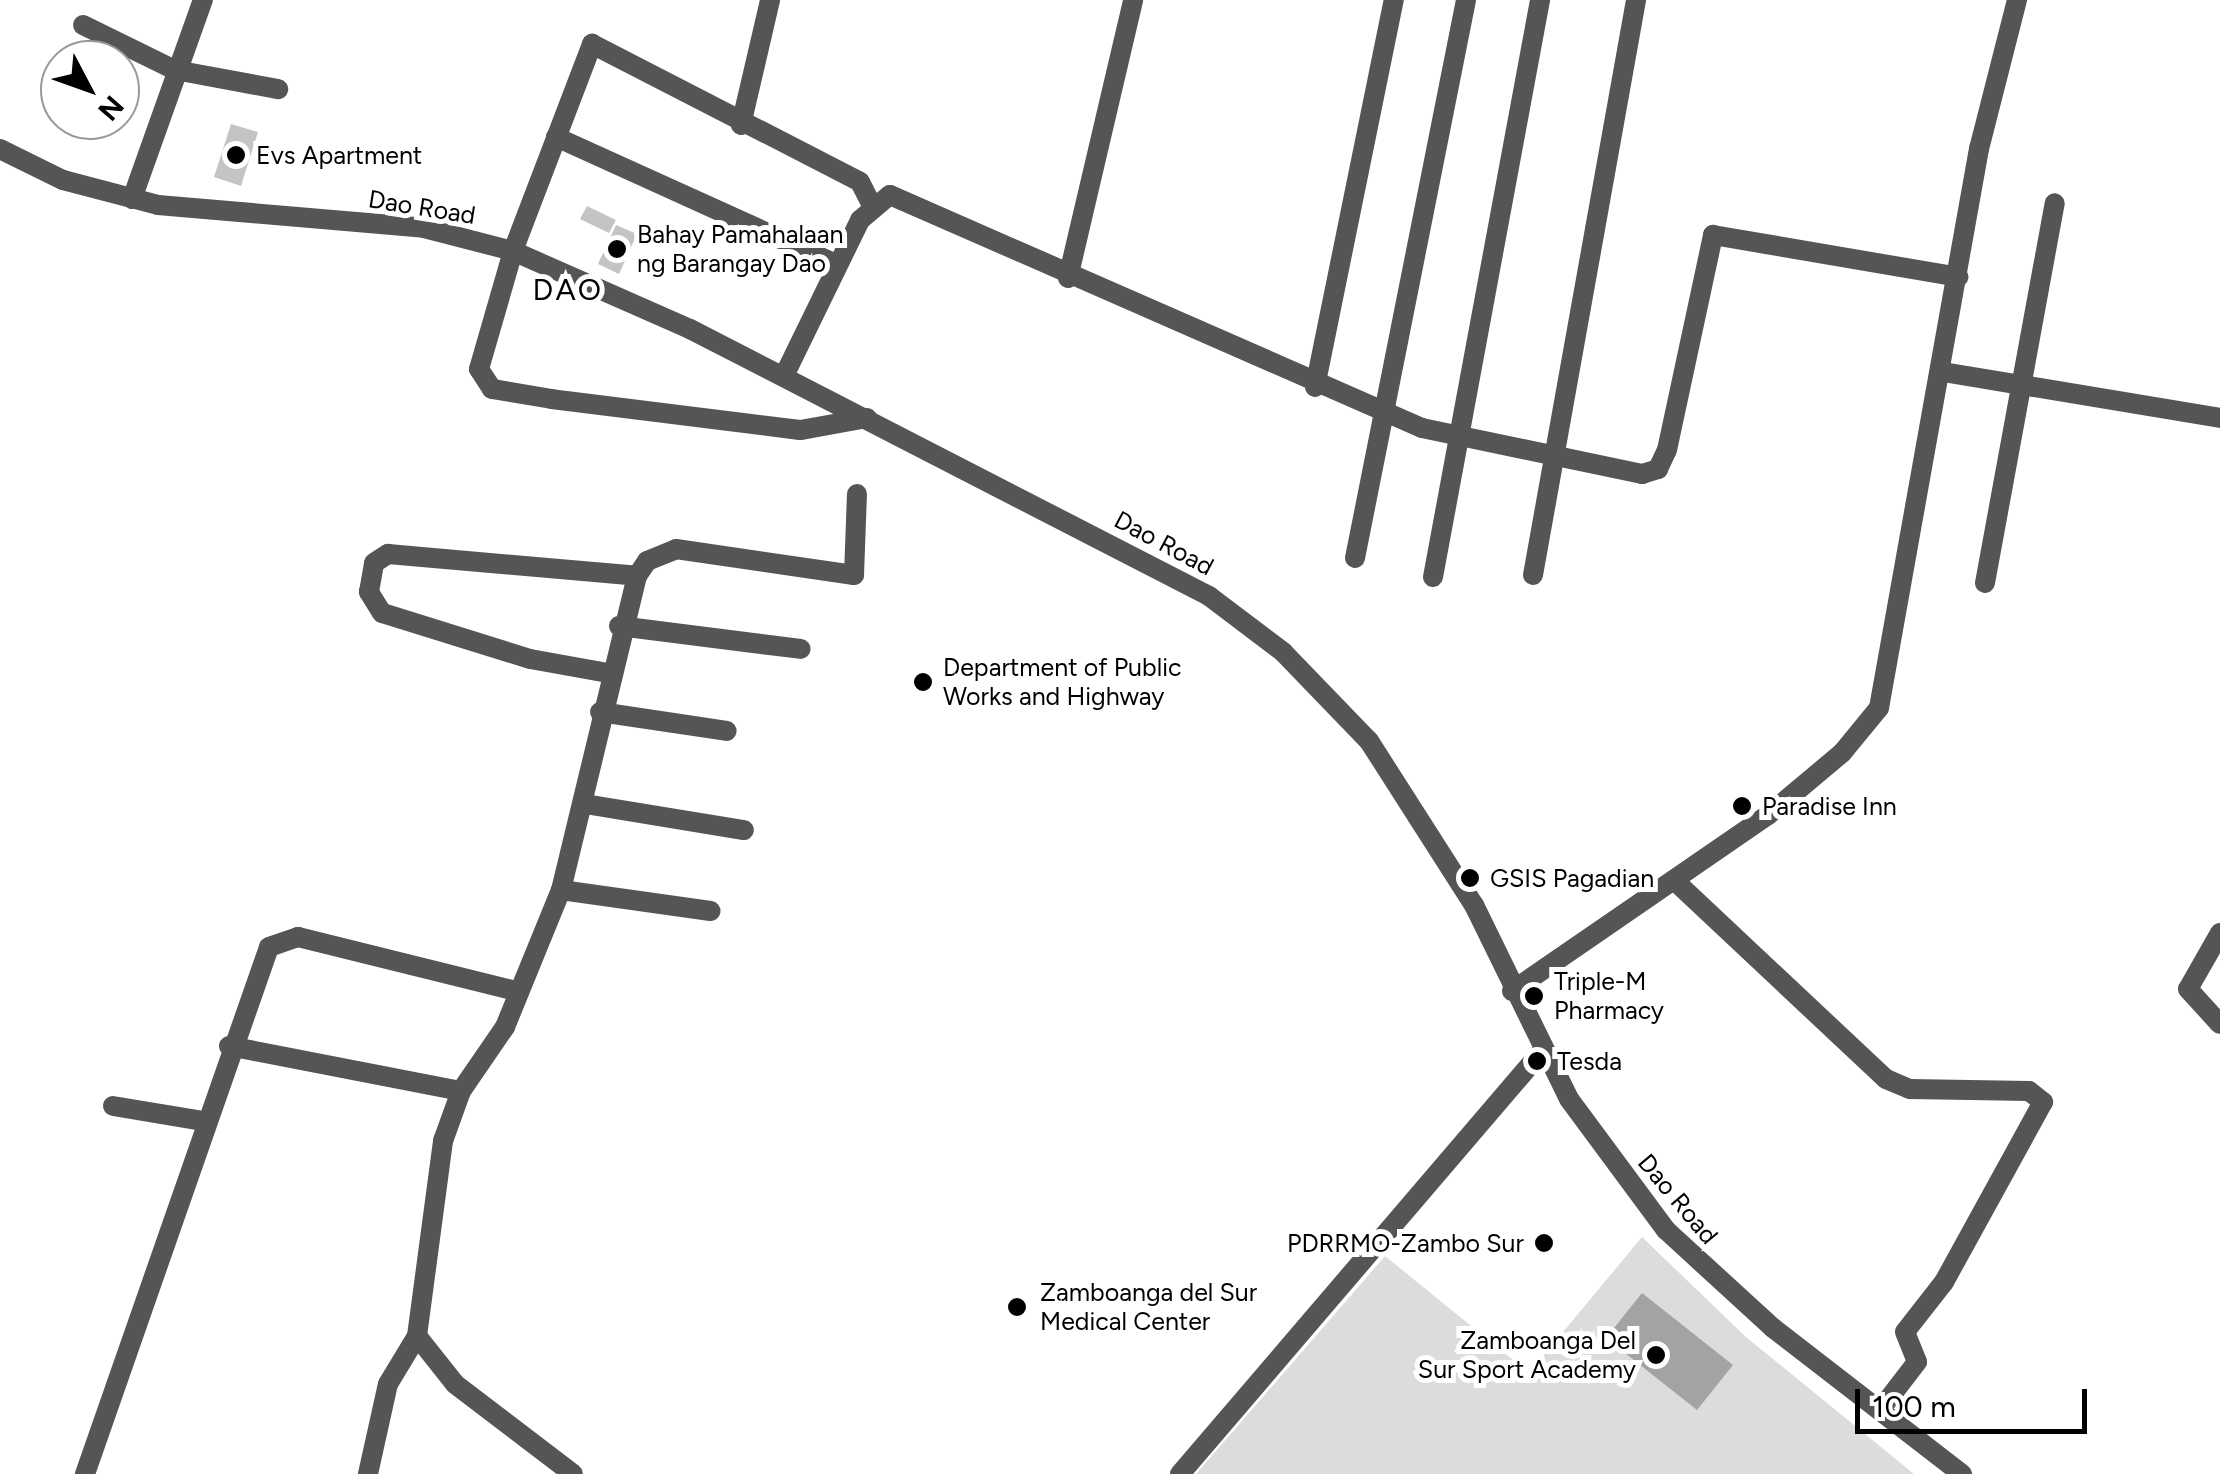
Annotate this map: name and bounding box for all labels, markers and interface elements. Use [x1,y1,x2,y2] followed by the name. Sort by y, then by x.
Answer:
[40,40,140,140] north arrow
[91,89,131,128] text: N
[256,140,422,170] place label: Evs Apartment
[225,144,247,166] marker: Evs Apartment
[366,184,478,230] street label: Dao Road
[637,220,844,279] place label: Bahay Pamahalaan ng Barangay Dao
[606,238,628,260] marker: Bahay Pamahalaan ng Barangay Dao
[532,272,604,308] district label: DAO
[1109,504,1219,582] street label: Dao Road
[943,653,1181,712] place label: Department of Public Works and Highway
[912,671,934,693] marker: Department of Public Works and Highway
[1762,791,1897,821] place label: Paradise Inn
[1731,795,1753,817] marker: Paradise Inn
[1490,863,1654,893] place label: GSIS Pagadian
[1459,867,1481,889] marker: GSIS Pagadian
[1554,967,1664,1026] place label: Triple-M Pharmacy
[1523,985,1545,1007] marker: Triple-M Pharmacy
[1557,1046,1622,1076] place label: Tesda
[1526,1050,1548,1072] marker: Tesda
[1632,1148,1724,1250] street label: Dao Road
[1287,1228,1524,1258] place label: PDRRMO-Zambo Sur
[1533,1232,1555,1254] marker: PDRRMO-Zambo Sur
[1040,1278,1257,1337] place label: Zamboanga del Sur Medical Center
[1004,1294,1030,1320] marker: Zamboanga del Sur Medical Center
[1418,1326,1636,1385] place label: Zamboanga Del Sur Sport Academy
[1645,1344,1667,1366] marker: Zamboanga Del Sur Sport Academy
[1860,1369,2092,1431] scale bar
[1872,1388,1956,1425] text: 100 m

